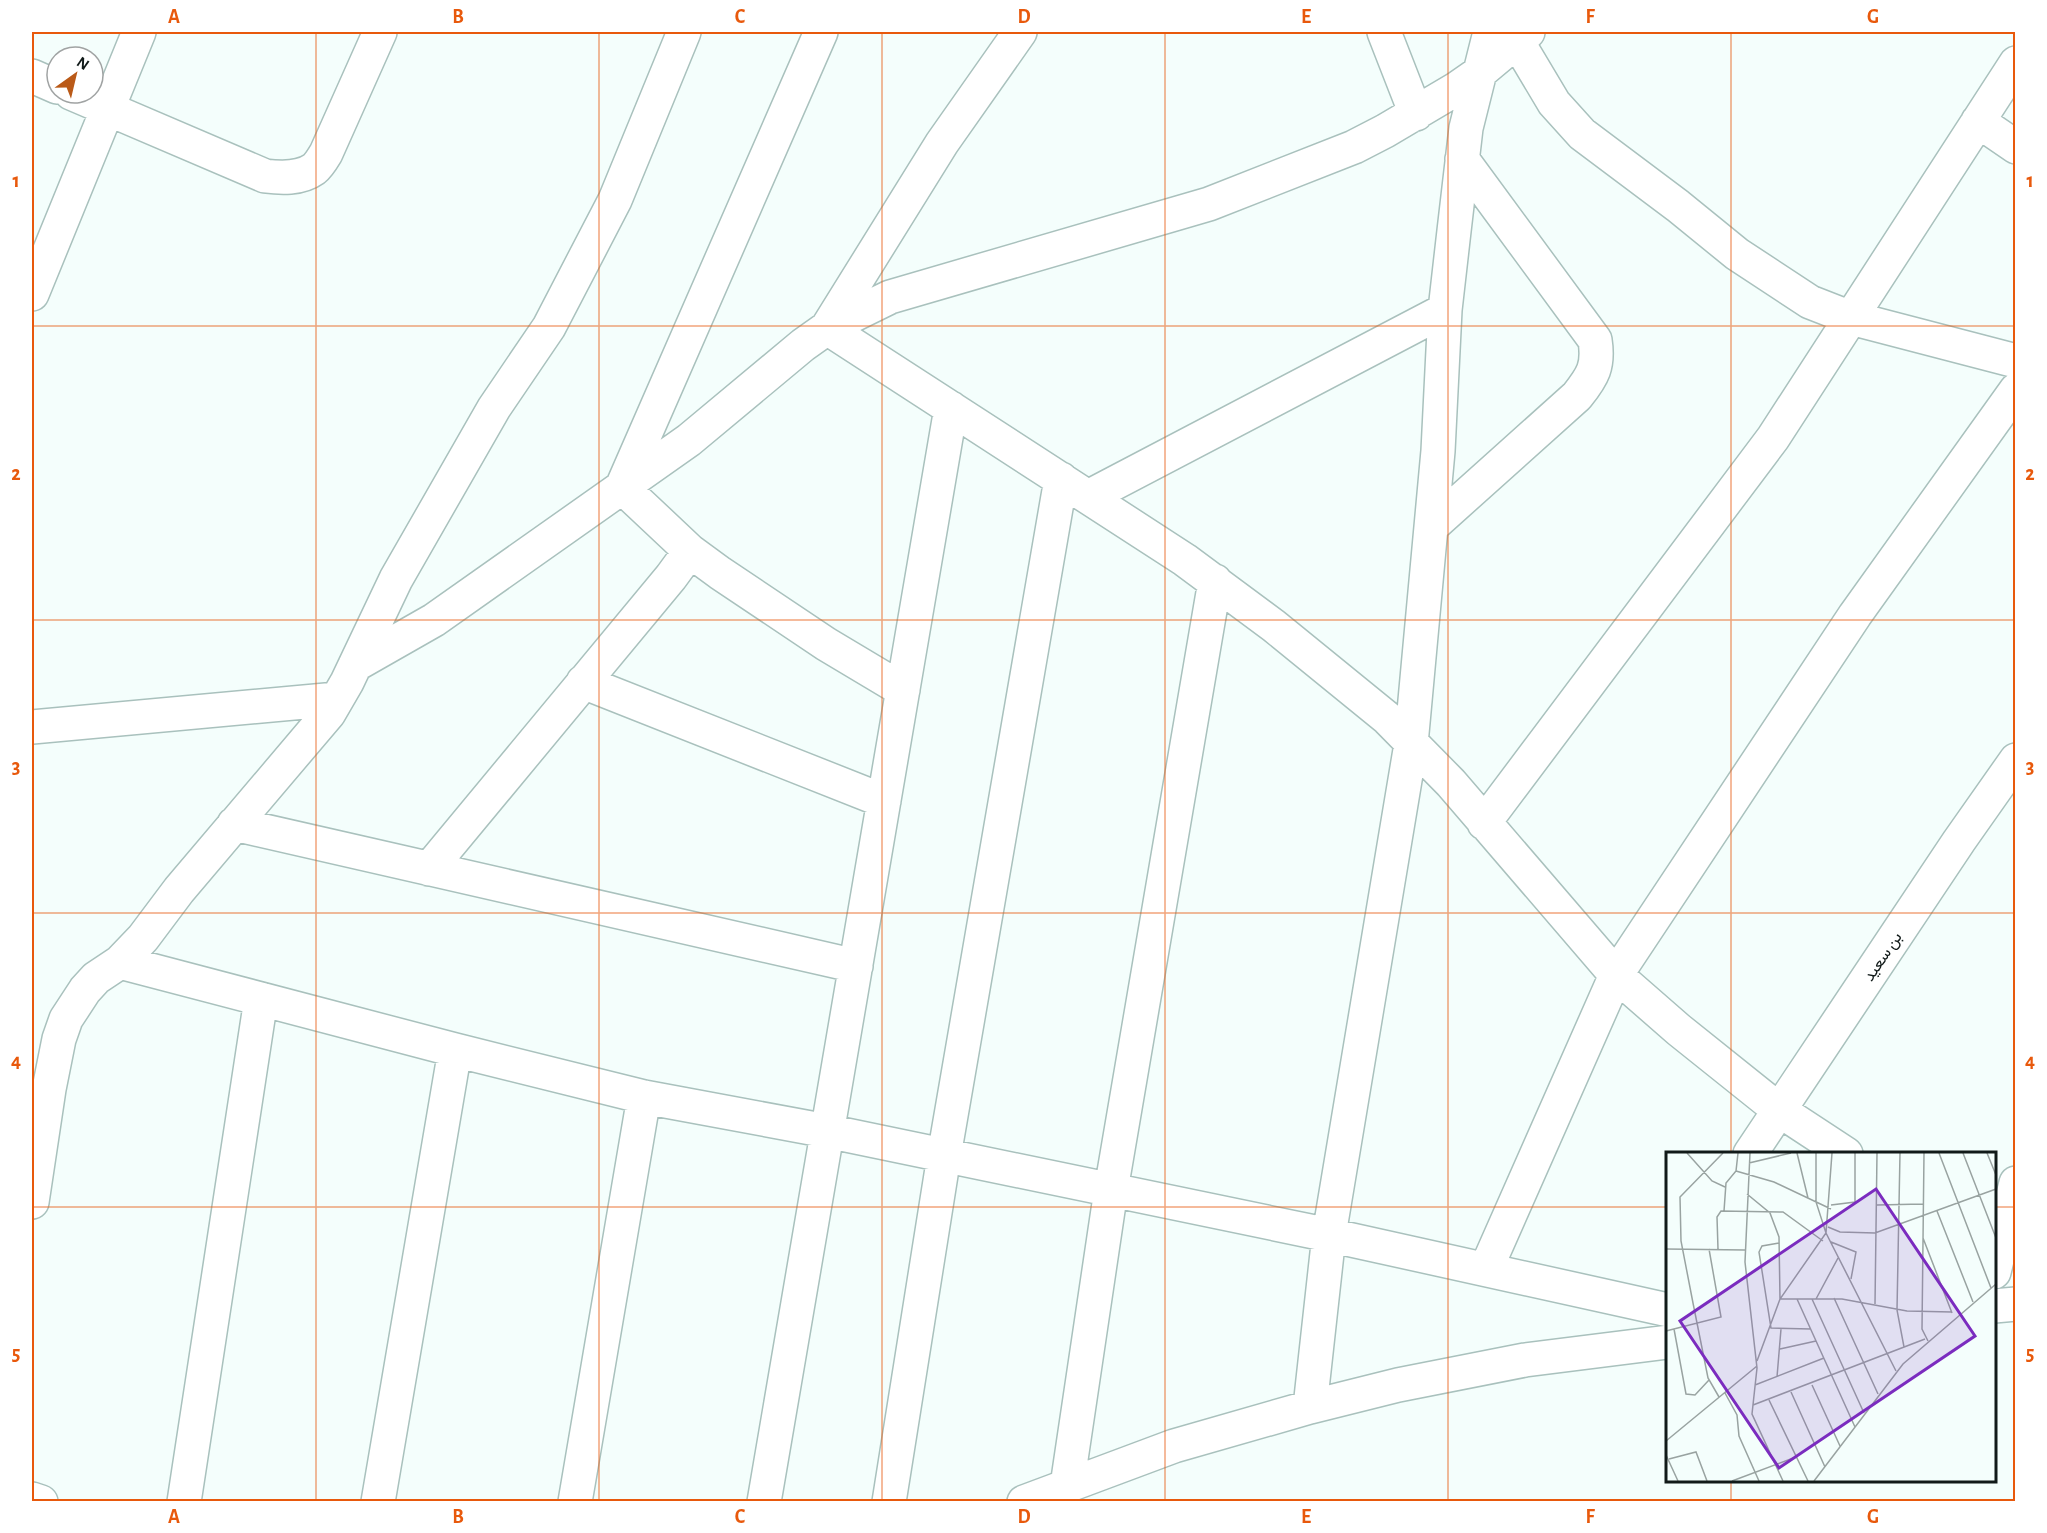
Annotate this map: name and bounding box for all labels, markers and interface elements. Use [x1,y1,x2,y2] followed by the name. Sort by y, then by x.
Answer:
[168,7,180,27] text: A
[452,7,464,27] text: B
[735,7,746,27] text: C
[1017,7,1031,27] text: D
[1301,7,1311,27] text: E
[1585,7,1595,27] text: F
[1867,7,1879,27] text: G
[45,45,105,105] north arrow
[74,54,92,73] text: N
[12,171,20,191] text: 1
[2026,171,2034,191] text: 1
[11,464,21,484] text: 2
[2025,464,2035,484] text: 2
[12,757,20,777] text: 3
[2026,757,2034,777] text: 3
[1861,929,1906,985] street label: بن سعيد
[11,1051,21,1071] text: 4
[2025,1051,2035,1071] text: 4
[1666,1152,1996,1482] inset map
[12,1344,20,1364] text: 5
[2026,1344,2034,1364] text: 5
[168,1507,180,1527] text: A
[452,1507,464,1527] text: B
[735,1507,746,1527] text: C
[1017,1507,1031,1527] text: D
[1301,1507,1311,1527] text: E
[1585,1507,1595,1527] text: F
[1867,1507,1879,1527] text: G

